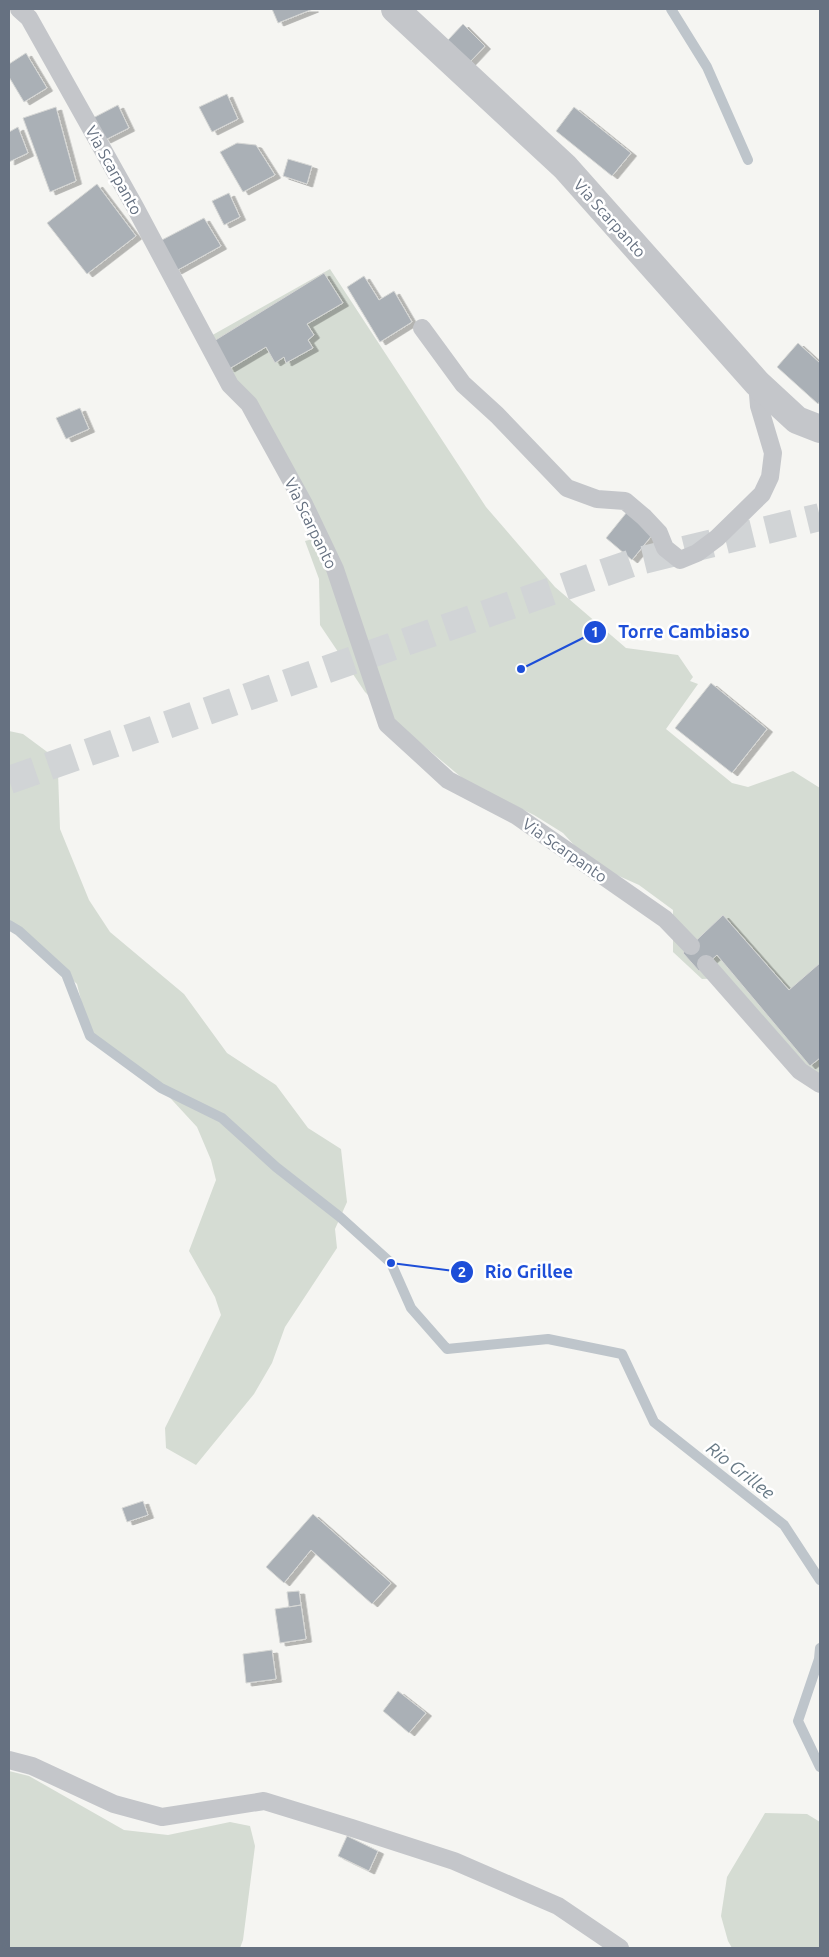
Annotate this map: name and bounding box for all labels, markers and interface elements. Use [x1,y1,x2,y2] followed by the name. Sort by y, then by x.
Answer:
[82,122,146,218] street label: Via Scarpanto
[570,175,650,261] street label: Via Scarpanto
[281,475,341,571] street label: Via Scarpanto
[583,615,759,648] callout: Torre Cambiaso
[618,621,750,641] text: Torre Cambiaso
[591,623,599,640] text: 1
[519,814,611,886] street label: Via Scarpanto
[449,1256,583,1289] callout: Rio Grillee
[485,1261,573,1281] text: Rio Grillee
[458,1263,466,1280] text: 2
[703,1437,779,1503] water label: Rio Grillee

